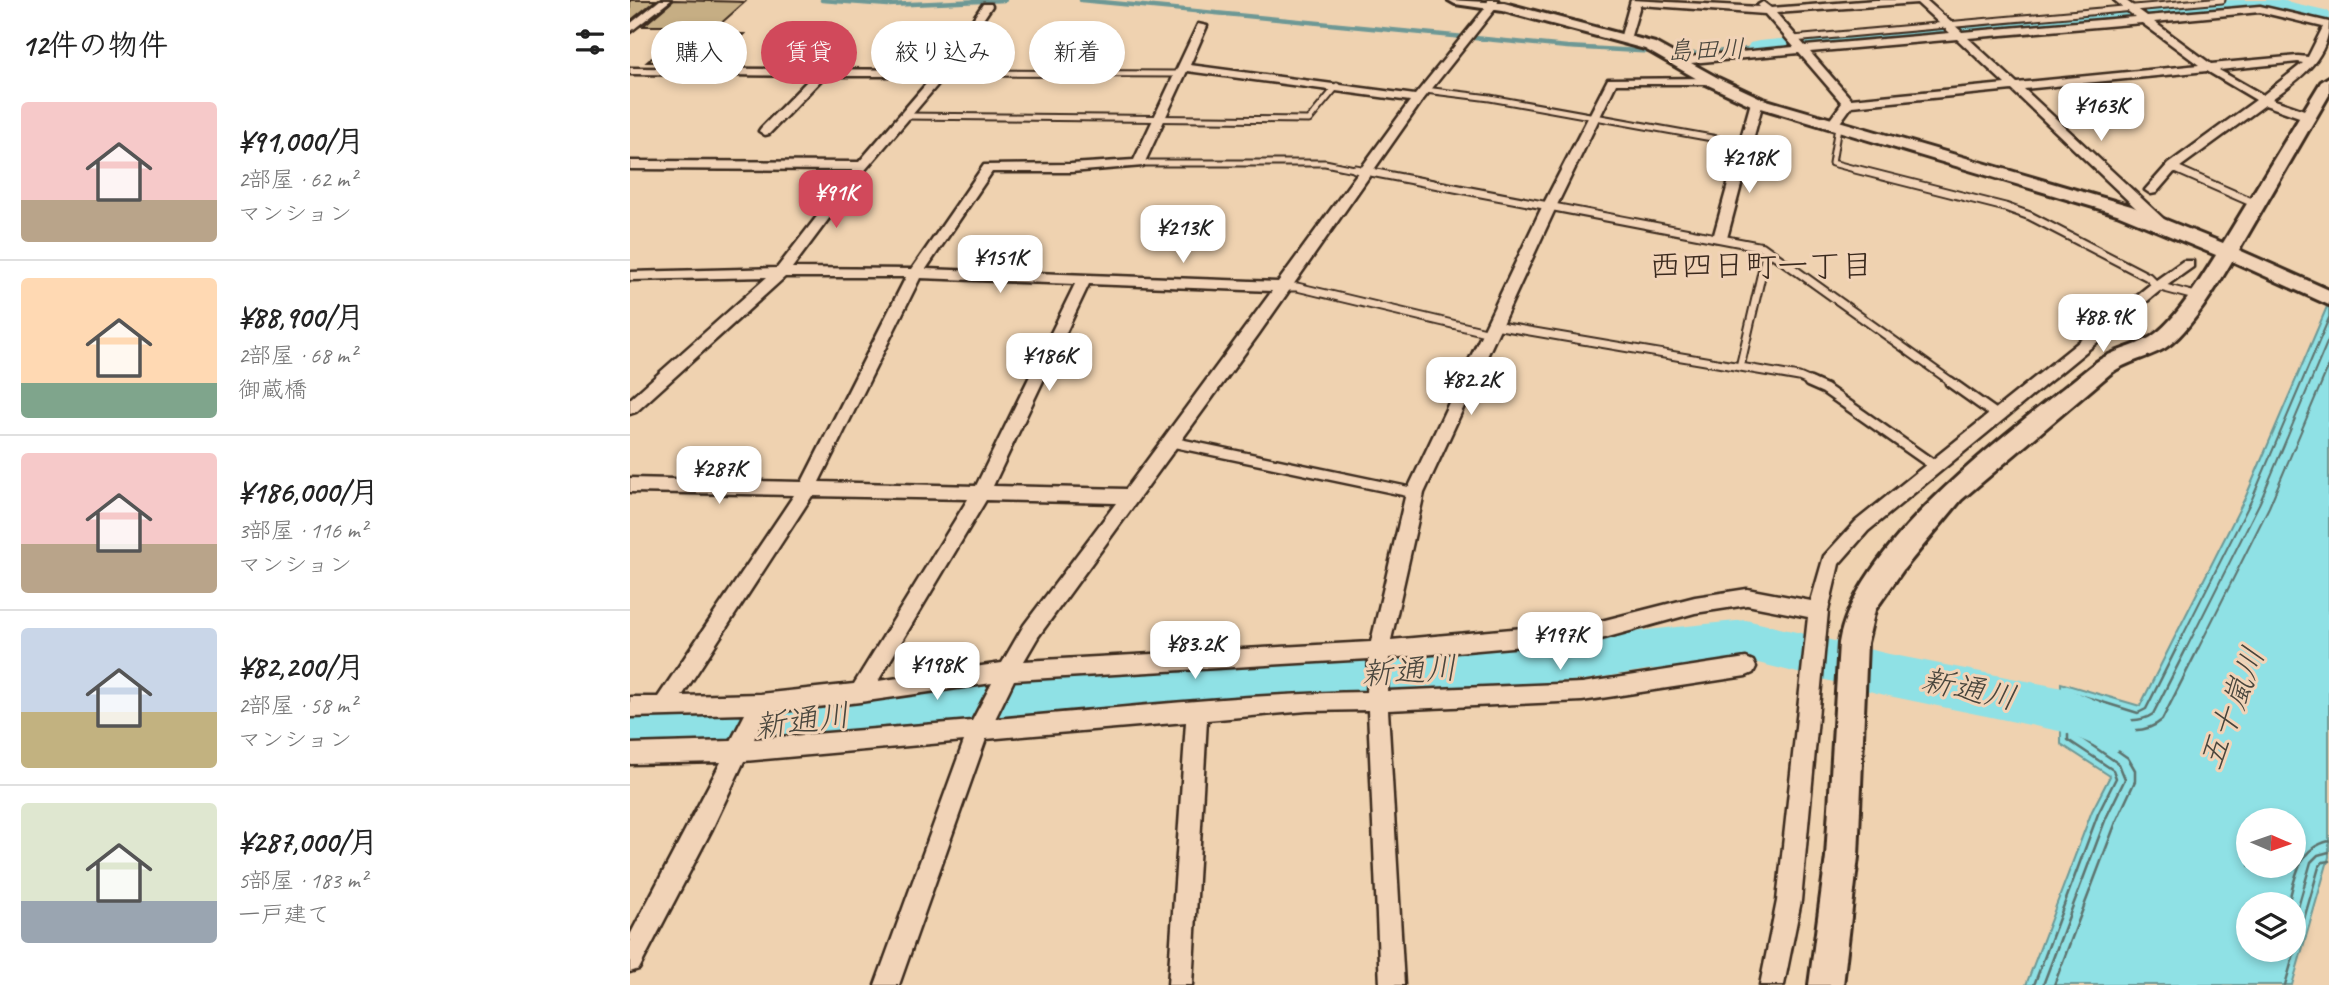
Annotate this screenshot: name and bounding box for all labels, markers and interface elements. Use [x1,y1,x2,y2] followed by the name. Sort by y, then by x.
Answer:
[651,21,747,84] chip: 購入
[761,21,857,84] chip: 賃貸
[871,21,1015,84] chip: 絞り込み
[1029,21,1125,84] chip: 新着
[571,23,609,61] icon: filters
[21,26,168,64] text: 12件の物件
[1666,32,1746,68] water label: 島田川
[2052,83,2150,143] pin: ¥163K
[2074,91,2128,120] text: ¥163K
[238,122,364,160] text: ¥91,000/月
[77,130,161,214] icon: home
[1700,136,1798,195] pin: ¥218K
[1722,143,1776,172] text: ¥218K
[238,165,356,194] text: 2部屋 · 62 m²
[795,170,877,230] pin: ¥91K
[815,178,857,207] text: ¥91K
[238,199,352,228] text: マンション
[1134,205,1232,265] pin: ¥213K
[1156,213,1210,242] text: ¥213K
[951,236,1049,295] pin: ¥151K
[974,243,1026,272] text: ¥151K
[1649,245,1873,286] district label: 西四日町一丁目
[2046,294,2160,354] pin: ¥88.9K
[238,298,364,336] text: ¥88,900/月
[2074,302,2132,331] text: ¥88.9K
[77,306,161,390] icon: home
[1000,334,1098,393] pin: ¥186K
[238,341,356,370] text: 2部屋 · 68 m²
[1022,341,1076,370] text: ¥186K
[1414,358,1528,417] pin: ¥82.2K
[1442,365,1500,394] text: ¥82.2K
[238,375,307,404] text: 御蔵橋
[670,447,768,506] pin: ¥287K
[693,454,746,483] text: ¥287K
[238,473,379,511] text: ¥186,000/月
[77,481,161,565] icon: home
[238,516,367,545] text: 3部屋 · 116 m²
[238,550,352,579] text: マンション
[1511,612,1609,672] pin: ¥197K
[1534,620,1586,649] text: ¥197K
[1138,622,1252,681] pin: ¥83.2K
[1166,629,1224,658] text: ¥83.2K
[2190,641,2274,775] water label: 五十嵐川
[888,642,986,702] pin: ¥198K
[1360,647,1458,695] water label: 新通川
[238,648,365,686] text: ¥82,200/月
[911,650,963,679] text: ¥198K
[77,656,161,740] icon: home
[1918,659,2020,719] water label: 新通川
[238,691,356,720] text: 2部屋 · 58 m²
[752,694,852,748] water label: 新通川
[238,725,352,754] text: マンション
[2236,808,2306,878] north arrow
[2236,808,2306,962] map controls
[238,823,378,861] text: ¥287,000/月
[77,831,161,915] icon: home
[238,866,367,895] text: 5部屋 · 183 m²
[2236,892,2306,962] button: layers
[238,900,330,929] text: 一戸建て

